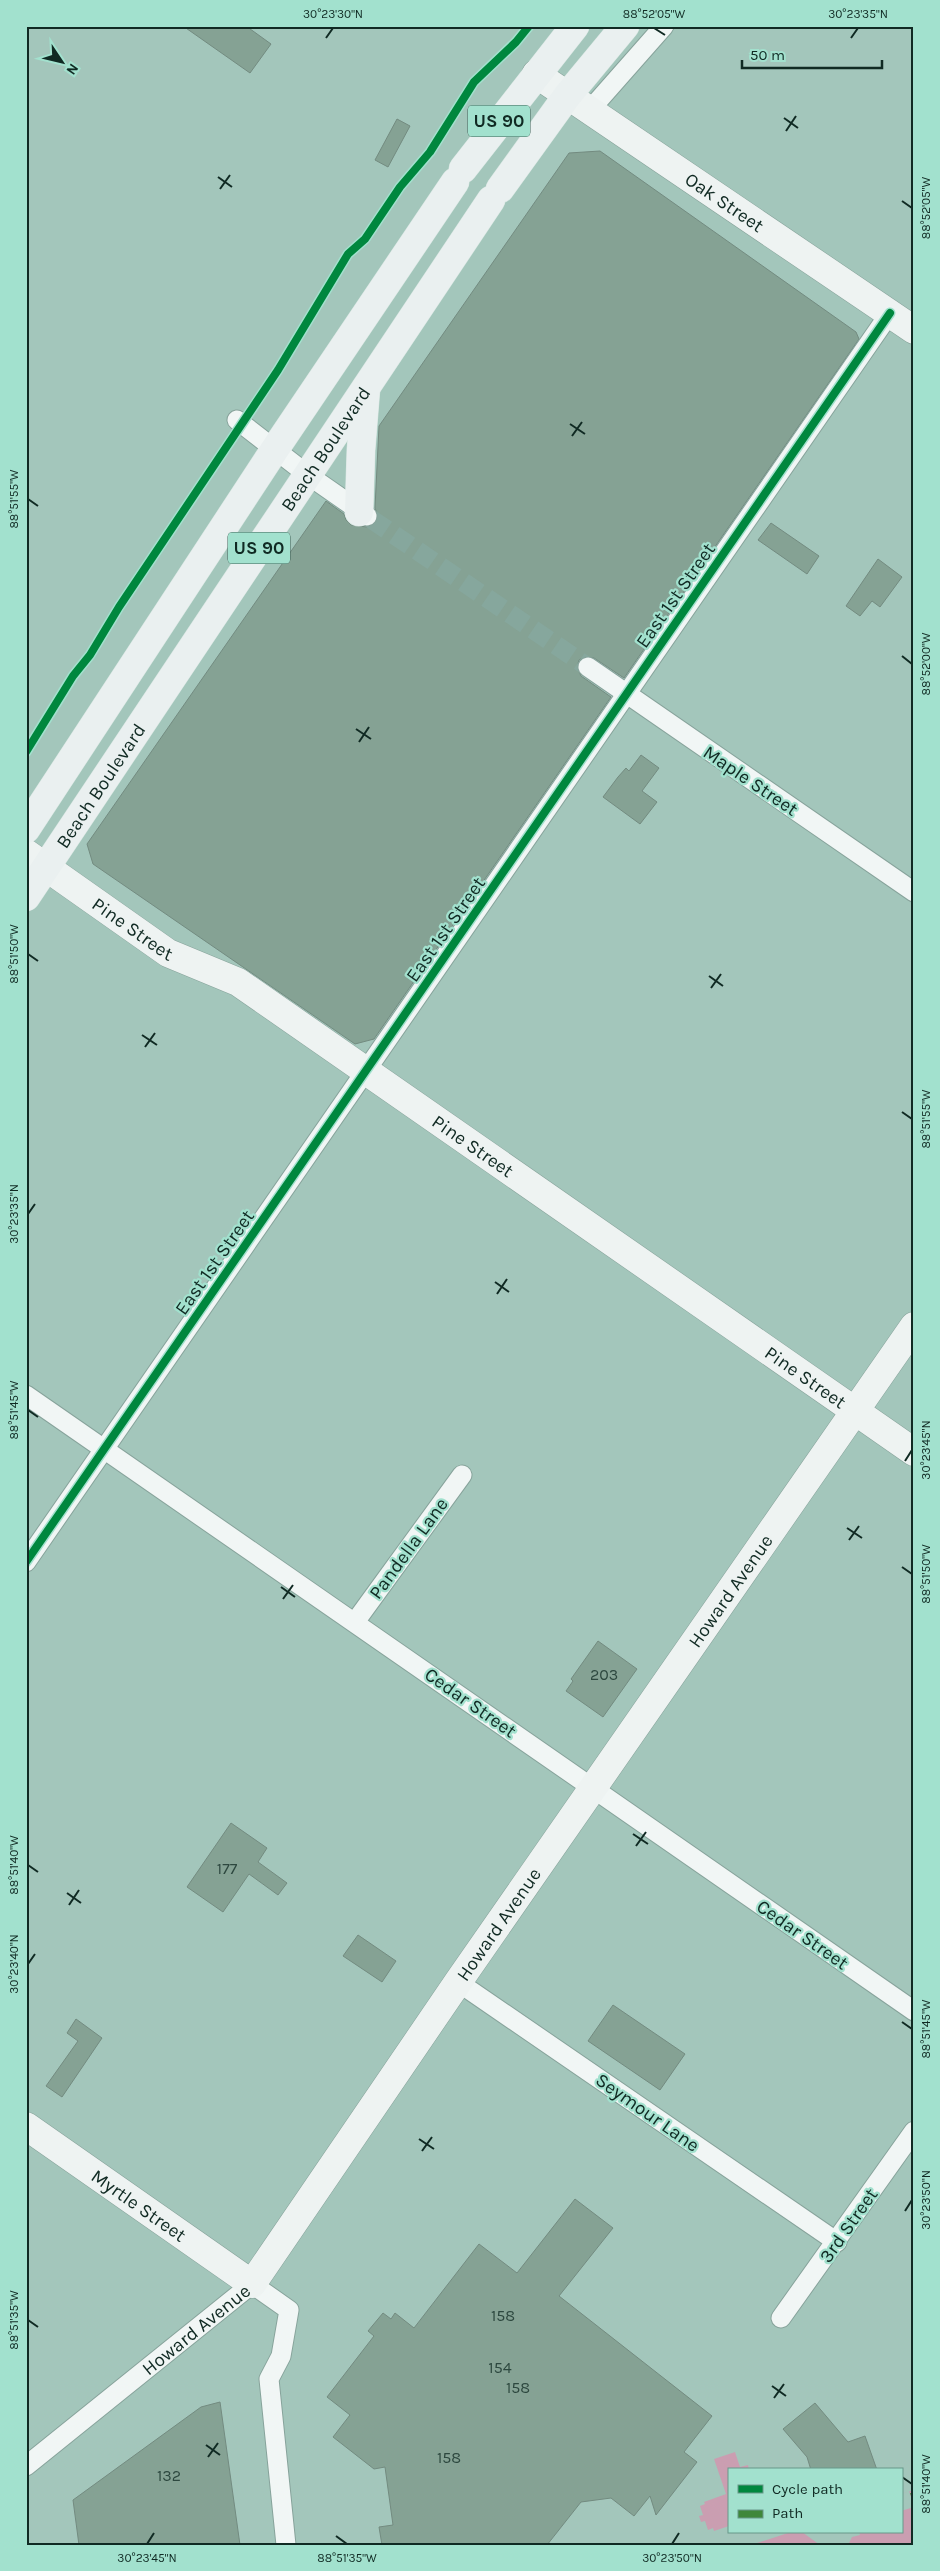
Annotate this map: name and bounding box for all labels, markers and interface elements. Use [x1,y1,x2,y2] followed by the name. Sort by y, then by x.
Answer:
[303,7,363,21] text: 30°23'30"N
[623,7,686,21] text: 88°52'05"W
[828,7,888,21] text: 30°23'35"N
[38,38,88,88] north arrow
[742,38,882,70] scale bar
[750,46,785,64] text: 50 m
[62,60,82,78] text: N
[468,105,530,136] road number: US 90
[681,168,768,237] street label: Oak Street
[919,176,933,239] text: 88°52'05"W
[277,383,375,516] street label: Beach Boulevard
[7,469,21,529] text: 88°51'55"W
[228,532,290,564] road number: US 90
[632,539,720,652] street label: East 1st Street
[919,632,933,695] text: 88°52'00"W
[52,720,151,852] street label: Beach Boulevard
[699,741,802,821] street label: Maple Street
[402,873,490,986] street label: East 1st Street
[88,893,176,966] street label: Pine Street
[7,924,21,984] text: 88°51'50"W
[919,1089,933,1149] text: 88°51'55"W
[428,1110,518,1182] street label: Pine Street
[7,1184,21,1244] text: 30°23'35"N
[171,1206,259,1319] street label: East 1st Street
[760,1342,850,1414] street label: Pine Street
[7,1380,21,1440] text: 88°51'45"W
[919,1420,933,1480] text: 30°23'45"N
[365,1494,453,1603] street label: Pandella Lane
[684,1530,778,1652] street label: Howard Avenue
[919,1544,933,1604] text: 88°51'50"W
[420,1663,520,1742] street label: Cedar Street
[590,1665,618,1684] house number: 203
[7,1835,21,1895] text: 88°51'40"W
[217,1859,238,1878] house number: 177
[452,1864,546,1985] street label: Howard Avenue
[752,1895,852,1974] street label: Cedar Street
[7,1934,21,1994] text: 30°23'40"N
[919,1999,933,2059] text: 88°51'45"W
[591,2069,704,2157] street label: Seymour Lane
[87,2165,190,2247] street label: Myrtle Street
[919,2170,933,2230] text: 30°23'50"N
[815,2184,882,2267] street label: 3rd Street
[138,2280,255,2380] street label: Howard Avenue
[7,2290,21,2350] text: 88°51'35"W
[491,2306,515,2325] house number: 158
[488,2358,512,2377] house number: 154
[506,2378,530,2397] house number: 158
[437,2448,461,2467] house number: 158
[919,2454,933,2514] text: 88°51'40"W
[157,2466,181,2485] house number: 132
[728,2468,902,2534] legend
[772,2480,843,2498] text: Cycle path
[772,2504,803,2522] text: Path
[117,2551,177,2565] text: 30°23'45"N
[317,2551,377,2565] text: 88°51'35"W
[642,2551,702,2565] text: 30°23'50"N

